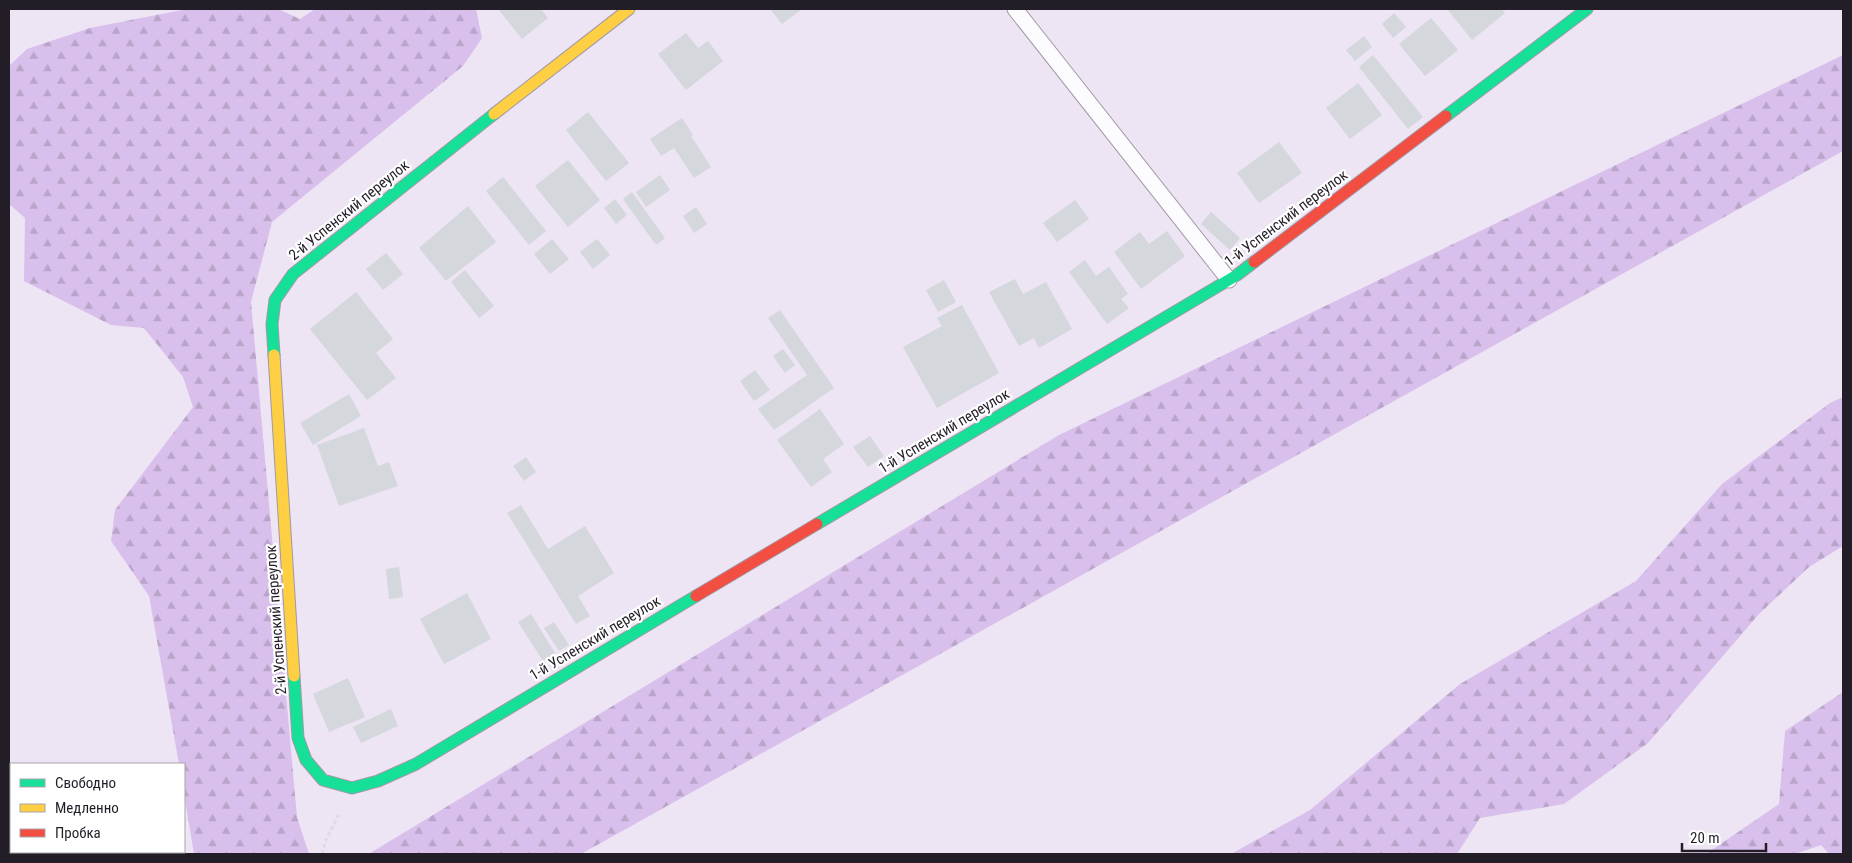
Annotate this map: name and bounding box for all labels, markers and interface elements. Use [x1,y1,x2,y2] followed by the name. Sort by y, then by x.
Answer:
[285,156,413,264] street label: 2-й Успенский переулок
[1221,166,1351,270] street label: 1-й Успенский переулок
[875,385,1013,477] street label: 1-й Успенский переулок
[262,545,290,695] street label: 2-й Успенский переулок
[526,592,664,684] street label: 1-й Успенский переулок
[10,763,185,853] legend
[55,774,116,792] text: Свободно
[55,799,119,817] text: Медленно
[1682,820,1766,852] scale bar
[55,824,101,842] text: Пробка
[1690,829,1720,847] text: 20 m

